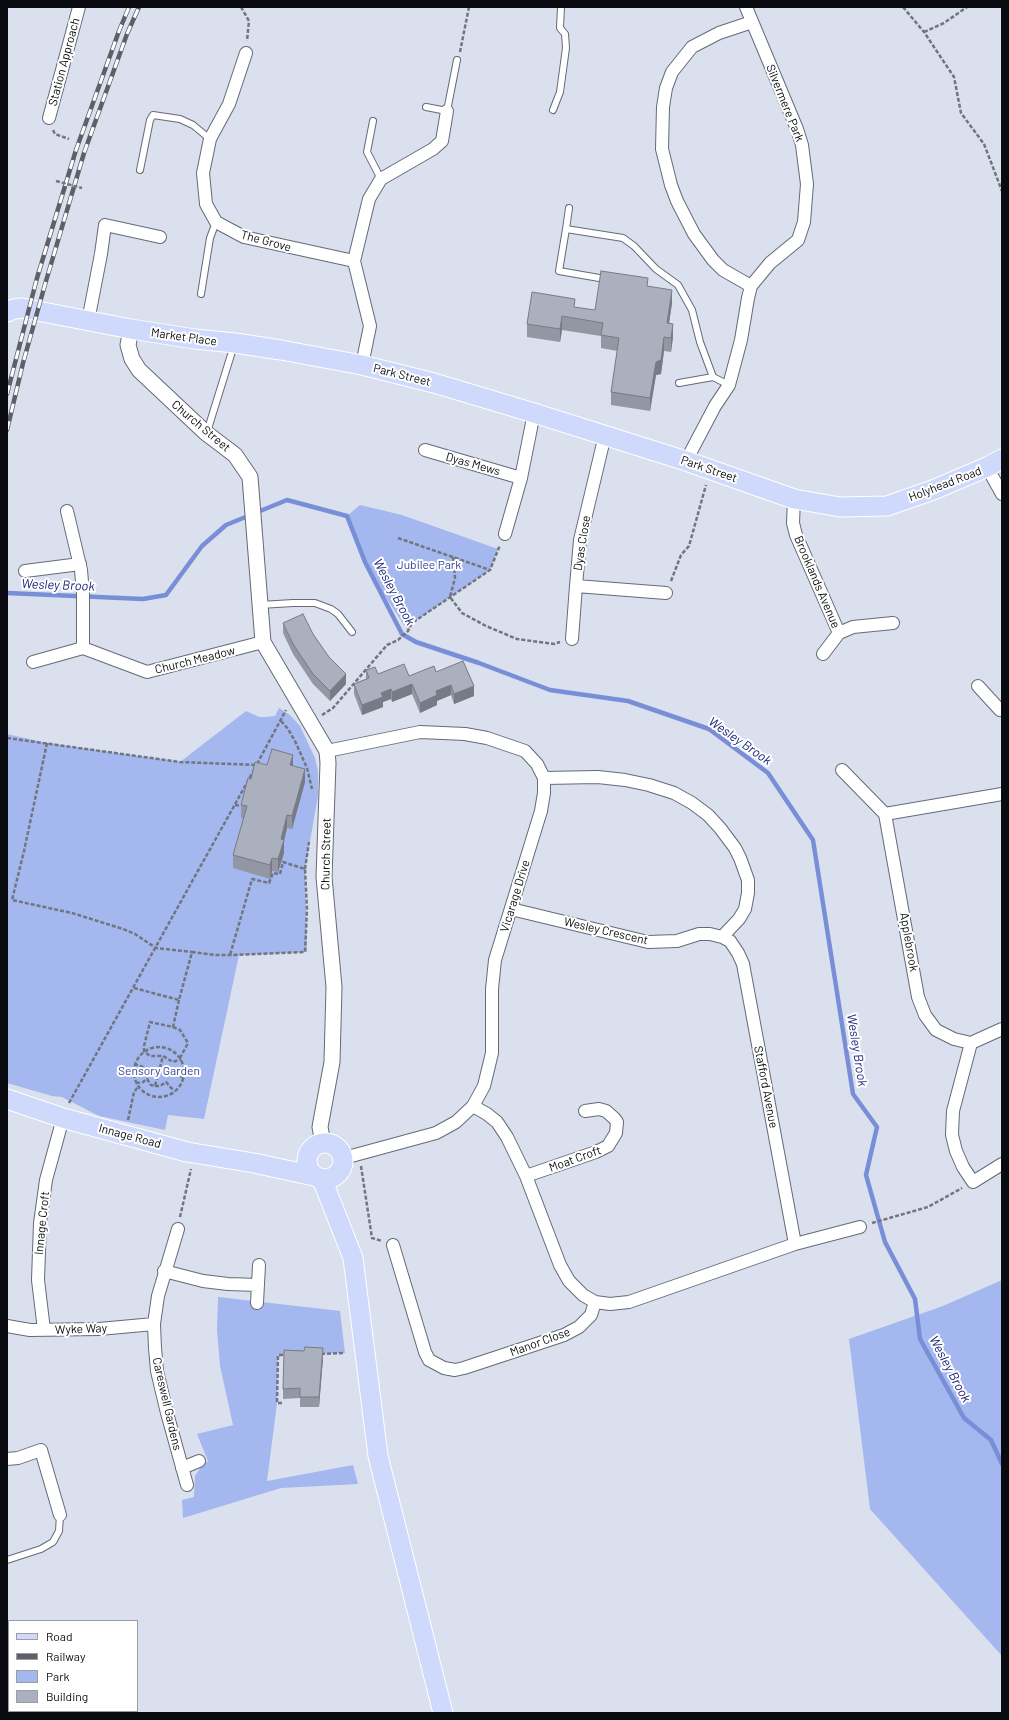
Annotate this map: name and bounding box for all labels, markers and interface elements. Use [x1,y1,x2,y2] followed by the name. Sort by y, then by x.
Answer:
[45,16,83,108] street label: Station Approach
[763,62,807,144] street label: Silvermere Park
[239,227,293,255] street label: The Grove
[150,325,218,349] street label: Market Place
[372,361,432,389] street label: Park Street
[169,397,233,455] street label: Church Street
[444,449,502,479] street label: Dyas Mews
[679,453,739,485] street label: Park Street
[906,463,984,505] street label: Holyhead Road
[571,514,593,572] street label: Dyas Close
[791,534,843,630] street label: Brooklands Avenue
[370,556,418,628] water label: Wesley Brook
[397,558,461,572] park label: Jubilee Park
[21,576,95,594] water label: Wesley Brook
[153,643,237,677] street label: Church Meadow
[705,714,775,768] water label: Wesley Brook
[318,818,334,890] street label: Church Street
[497,858,533,934] street label: Vicarage Drive
[897,911,921,973] street label: Applebrook
[562,914,650,948] street label: Wesley Crescent
[844,1013,870,1087] water label: Wesley Brook
[751,1045,781,1129] street label: Stafford Avenue
[118,1064,200,1078] park label: Sensory Garden
[97,1121,163,1151] street label: Innage Road
[547,1143,603,1175] street label: Moat Croft
[31,1190,53,1256] street label: Innage Croft
[55,1321,107,1337] street label: Wyke Way
[508,1324,572,1360] street label: Manor Close
[926,1333,974,1405] water label: Wesley Brook
[149,1356,185,1452] street label: Careswell Gardens
[8,1620,138,1712] legend
[46,1629,73,1643] text: Road
[46,1649,85,1663] text: Railway
[46,1669,70,1683] text: Park
[46,1689,88,1703] text: Building

